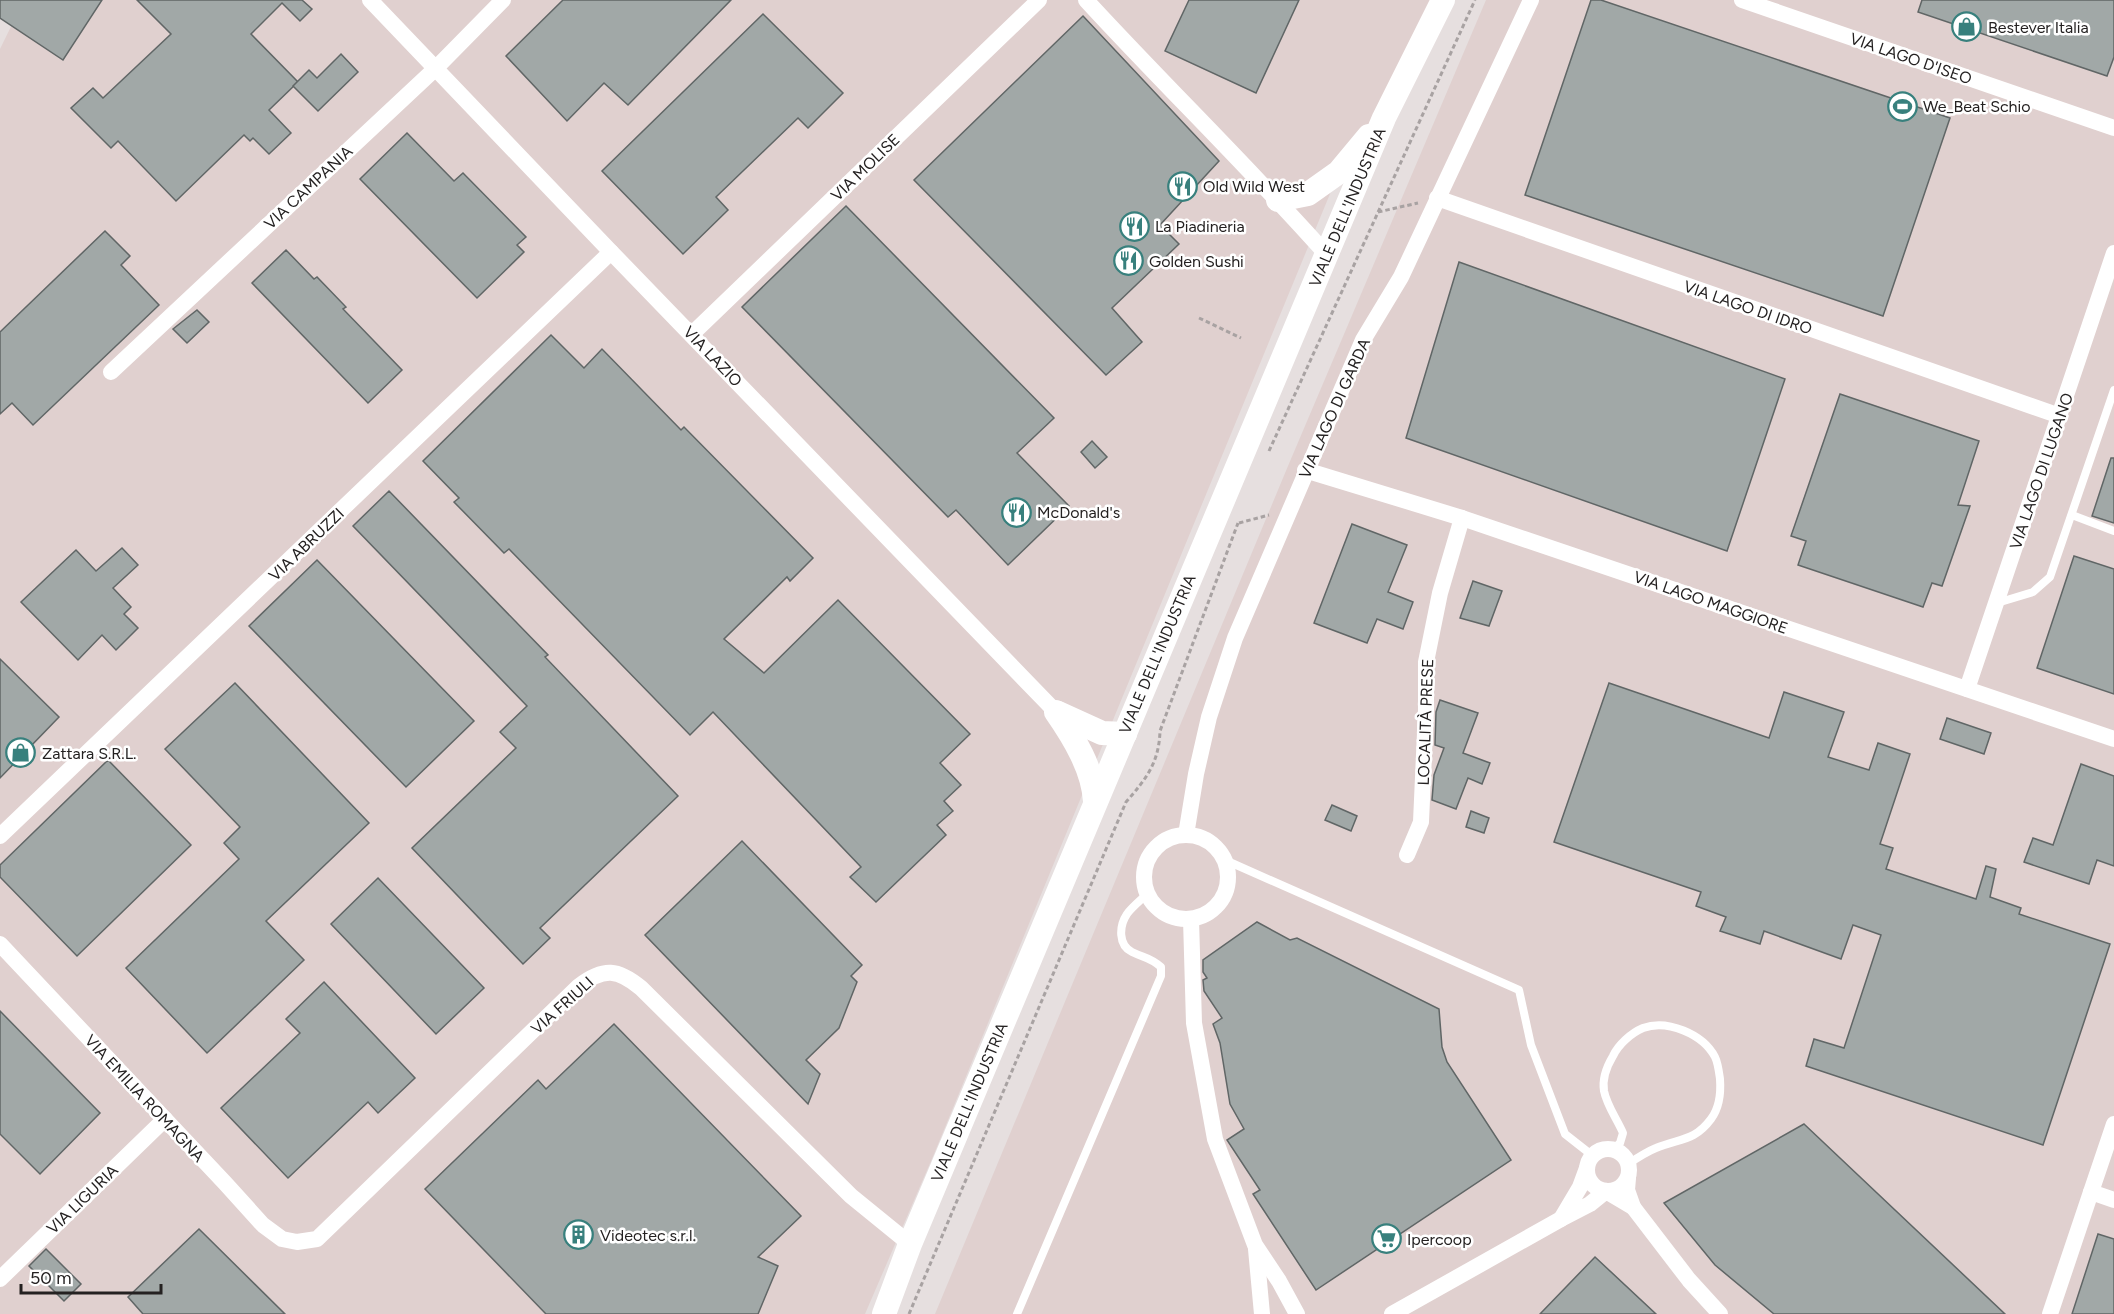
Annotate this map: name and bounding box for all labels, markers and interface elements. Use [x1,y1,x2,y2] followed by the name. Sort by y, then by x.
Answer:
[1951,11,1983,43] shop icon: Bestever Italia
[1988,18,2089,37] place label: Bestever Italia
[1847,29,1974,88] street label: VIA LAGO D'ISEO
[1886,90,1918,122] sports icon: We_Beat Schio
[1923,97,2031,116] place label: We_Beat Schio
[1305,125,1390,290] street label: VIALE DELL'INDUSTRIA
[827,130,904,205] street label: VIA MOLISE
[260,142,357,233] street label: VIA CAMPANIA
[1166,170,1198,202] restaurant icon: Old Wild West
[1203,177,1305,196] place label: Old Wild West
[1118,210,1150,242] restaurant icon: La Piadineria
[1155,217,1245,236] place label: La Piadineria
[1112,245,1144,277] restaurant icon: Golden Sushi
[1149,252,1244,271] place label: Golden Sushi
[1681,277,1815,338] street label: VIA LAGO DI IDRO
[679,322,746,390] street label: VIA LAZIO
[1295,335,1374,481] street label: VIA LAGO DI GARDA
[2006,390,2077,552] street label: VIA LAGO DI LUGANO
[1000,496,1032,528] restaurant icon: McDonald's
[1037,503,1120,522] place label: McDonald's
[265,504,348,585] street label: VIA ABRUZZI
[1631,567,1790,638] street label: VIA LAGO MAGGIORE
[1115,572,1200,737] street label: VIALE DELL'INDUSTRIA
[1414,658,1437,786] street label: LOCALITÀ PRESE
[5,737,37,769] shop icon: Zattara S.R.L.
[42,744,136,763] place label: Zattara S.R.L.
[527,972,597,1038] street label: VIA FRIULI
[927,1020,1012,1185] street label: VIALE DELL'INDUSTRIA
[81,1031,209,1166] street label: VIA EMILIA ROMAGNA
[43,1161,122,1238] street label: VIA LIGURIA
[563,1219,595,1251] building icon: Videotec s.r.l.
[1370,1223,1402,1255] supermarket icon: Ipercoop
[600,1226,696,1245] place label: Videotec s.r.l.
[1407,1230,1472,1249] place label: Ipercoop
[21,1257,160,1295] scale bar
[30,1267,72,1289] text: 50 m

